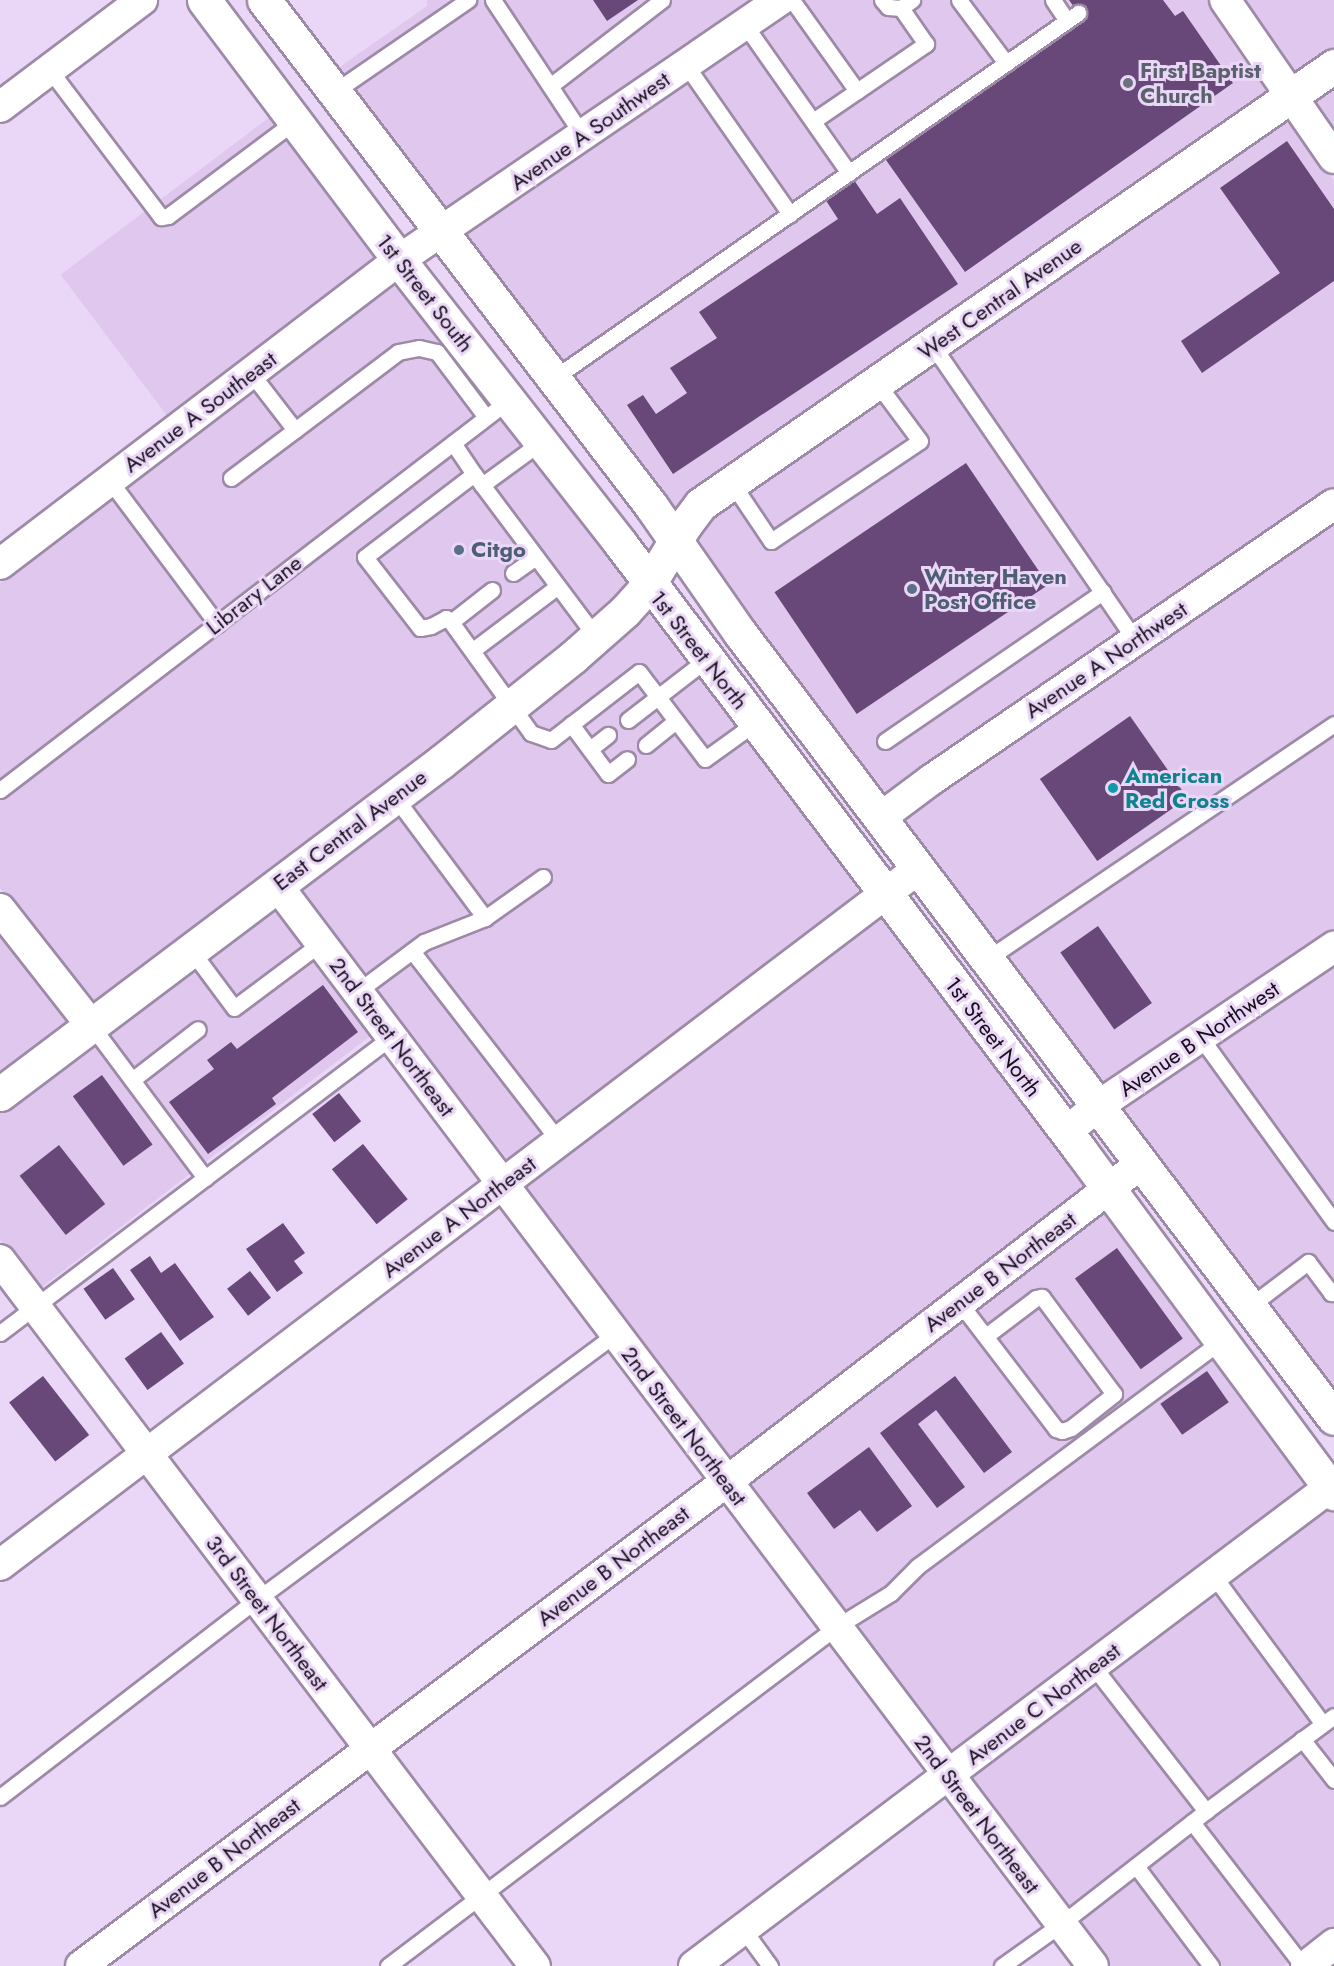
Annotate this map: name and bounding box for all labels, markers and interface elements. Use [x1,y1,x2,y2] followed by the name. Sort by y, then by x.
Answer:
[1140,57,1261,108] place label: First Baptist Church
[505,66,675,196] street label: Avenue A Southwest
[1121,76,1135,90] marker: First Baptist Church
[371,229,479,357] street label: 1st Street South
[913,233,1087,365] street label: West Central Avenue
[118,346,282,478] street label: Avenue A Southeast
[471,537,526,563] place label: Citgo
[452,543,466,557] marker: Citgo
[201,549,307,641] street label: Library Lane
[924,563,1067,614] place label: Winter Haven Post Office
[905,582,919,596] marker: Winter Haven Post Office
[645,585,753,715] street label: 1st Street North
[1020,596,1192,724] street label: Avenue A Northwest
[1125,762,1229,813] place label: American Red Cross
[268,764,432,896] street label: East Central Avenue
[1106,781,1120,795] marker: American Red Cross
[324,952,460,1122] street label: 2nd Street Northeast
[939,972,1047,1102] street label: 1st Street North
[1114,976,1284,1102] street label: Avenue B Northwest
[377,1151,541,1283] street label: Avenue A Northeast
[919,1206,1081,1338] street label: Avenue B Northeast
[616,1341,752,1511] street label: 2nd Street Northeast
[532,1500,694,1632] street label: Avenue B Northeast
[200,1530,334,1696] street label: 3rd Street Northeast
[961,1637,1125,1771] street label: Avenue C Northeast
[909,1729,1045,1899] street label: 2nd Street Northeast
[143,1792,305,1924] street label: Avenue B Northeast

